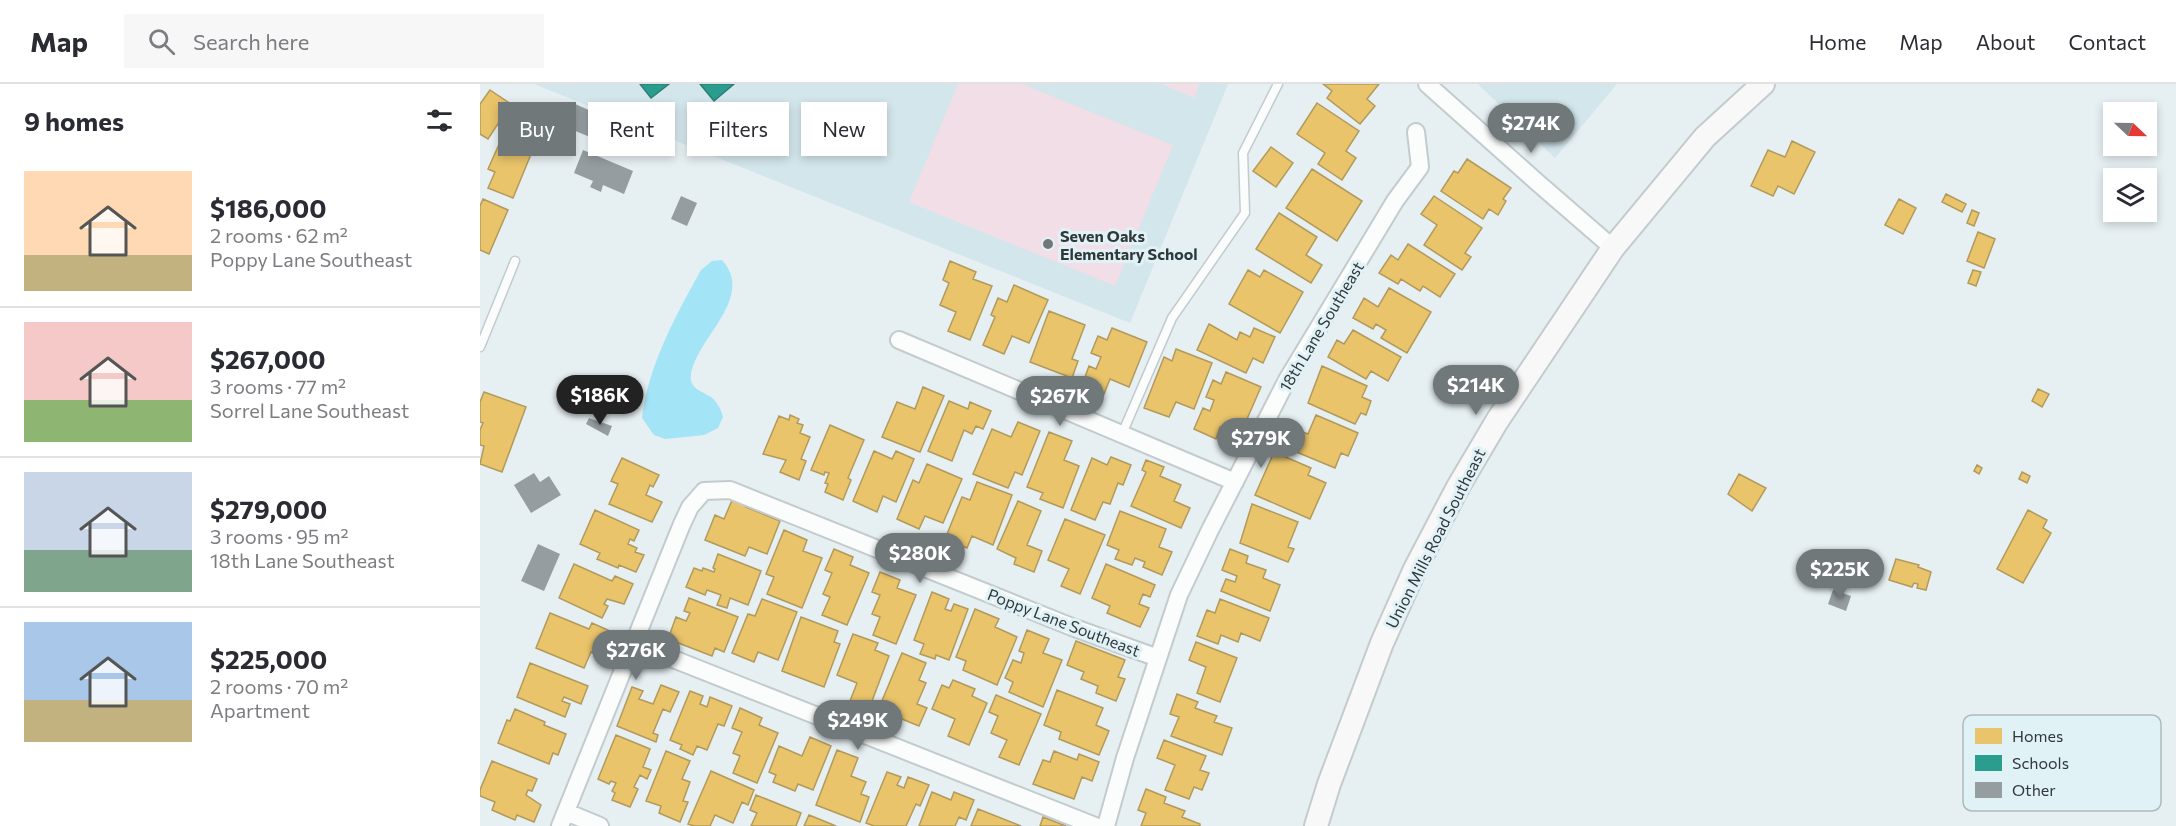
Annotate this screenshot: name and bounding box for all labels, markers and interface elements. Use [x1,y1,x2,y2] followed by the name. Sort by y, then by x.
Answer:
[124,14,544,68] search box
[30,24,88,58] text: Map
[145,25,178,58] icon: search
[193,28,309,55] text: Search here
[1809,29,1866,54] text: Home
[1899,29,1943,54] text: Map
[1976,29,2035,54] text: About
[2068,29,2146,54] text: Contact
[498,102,576,156] chip: Buy
[588,102,675,156] chip: Rent
[687,102,789,156] chip: Filters
[801,102,887,156] chip: New
[2103,102,2157,156] north arrow
[2103,102,2157,222] map controls
[1489,103,1573,154] pin: $274K
[423,104,456,137] icon: filters
[24,105,124,136] text: 9 homes
[1502,110,1560,134] text: $274K
[2103,168,2157,222] button: layers
[210,192,326,223] text: $186,000
[72,195,144,267] icon: home
[210,223,348,247] text: 2 rooms · 62 m²
[1060,226,1198,263] place label: Seven Oaks Elementary School
[1041,237,1055,251] marker: Seven Oaks Elementary School
[210,247,412,271] text: Poppy Lane Southeast
[1275,257,1367,394] street label: 18th Lane Southeast
[210,343,326,374] text: $267,000
[72,346,144,418] icon: home
[1434,365,1518,416] pin: $214K
[1447,372,1505,396] text: $214K
[210,374,346,398] text: 3 rooms · 77 m²
[558,375,642,426] pin: $186K
[1018,376,1102,427] pin: $267K
[570,382,630,406] text: $186K
[1030,383,1090,407] text: $267K
[210,398,409,422] text: Sorrel Lane Southeast
[1219,418,1303,469] pin: $279K
[1231,425,1291,449] text: $279K
[1381,445,1489,631] street label: Union Mills Road Southeast
[210,493,327,524] text: $279,000
[72,496,144,568] icon: home
[210,524,349,548] text: 3 rooms · 95 m²
[878,533,962,584] pin: $280K
[889,540,951,564] text: $280K
[210,548,395,572] text: 18th Lane Southeast
[1798,549,1882,600] pin: $225K
[1810,556,1870,580] text: $225K
[985,584,1143,660] street label: Poppy Lane Southeast
[594,630,678,681] pin: $276K
[606,637,666,661] text: $276K
[210,643,327,674] text: $225,000
[72,646,144,718] icon: home
[210,674,348,698] text: 2 rooms · 70 m²
[210,698,310,722] text: Apartment
[816,700,900,751] pin: $249K
[827,707,889,731] text: $249K
[1963,715,2161,811] legend
[2012,726,2063,745] text: Homes
[2012,753,2069,772] text: Schools
[2012,780,2056,799] text: Other

